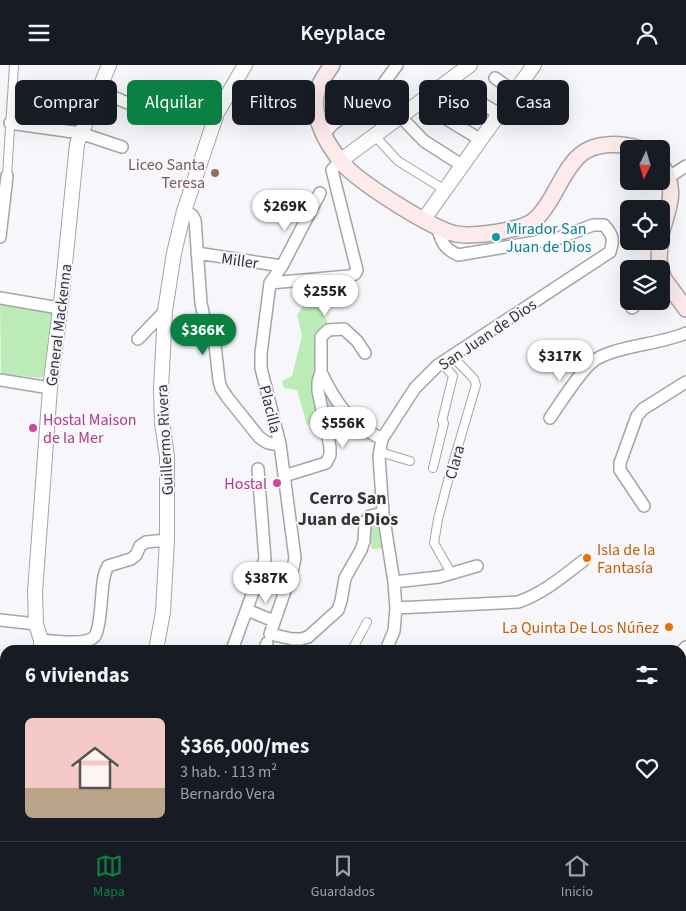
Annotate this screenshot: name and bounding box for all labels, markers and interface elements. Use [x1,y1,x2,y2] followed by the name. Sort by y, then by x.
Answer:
[300,17,386,49] text: Keyplace
[25,19,53,47] icon: menu
[633,19,661,47] icon: person
[15,80,117,125] chip: Comprar
[127,80,222,125] chip: Alquilar
[232,80,315,125] chip: Filtros
[325,80,409,125] chip: Nuevo
[419,80,487,125] chip: Piso
[497,80,569,125] chip: Casa
[620,140,670,190] north arrow
[620,140,670,310] map controls
[128,154,205,194] place label: Liceo Santa Teresa
[209,167,221,179] marker: Liceo Santa Teresa
[250,189,320,232] pin: $269K
[263,195,307,217] text: $269K
[620,200,670,250] button: locate
[506,218,592,258] place label: Mirador San Juan de Dios
[490,231,502,243] marker: Mirador San Juan de Dios
[220,248,260,275] street label: Miller
[620,260,670,310] button: layers
[41,263,77,388] street label: General Mackenna
[290,275,360,317] pin: $255K
[303,280,347,302] text: $255K
[434,294,541,376] street label: San Juan de Dios
[168,313,238,356] pin: $366K
[181,319,225,341] text: $366K
[525,339,595,382] pin: $317K
[538,345,582,367] text: $317K
[253,383,287,436] street label: Placilla
[151,384,179,496] street label: Guillermo Rivera
[308,407,378,449] pin: $556K
[43,409,137,449] place label: Hostal Maison de la Mer
[321,412,365,434] text: $556K
[27,422,39,434] marker: Hostal Maison de la Mer
[440,443,470,482] street label: Clara
[224,473,267,495] place label: Hostal
[271,477,283,489] marker: Hostal
[298,486,398,532] district label: Cerro San Juan de Dios
[597,539,655,579] place label: Isla de la Fantasía
[581,552,593,564] marker: Isla de la Fantasía
[231,561,301,604] pin: $387K
[244,567,288,589] text: $387K
[502,617,659,639] place label: La Quinta De Los Núñez
[663,621,675,633] marker: La Quinta De Los Núñez
[25,660,129,690] text: 6 viviendas
[633,661,661,689] icon: filters
[180,731,309,761] text: $366,000/mes
[65,738,125,798] icon: home
[633,754,661,782] icon: heart
[180,761,277,783] text: 3 hab. · 113 m²
[180,783,275,805] text: Bernardo Vera
[93,852,125,902] tab: Mapa
[311,852,375,902] tab: Guardados
[561,852,593,902] tab: Inicio

